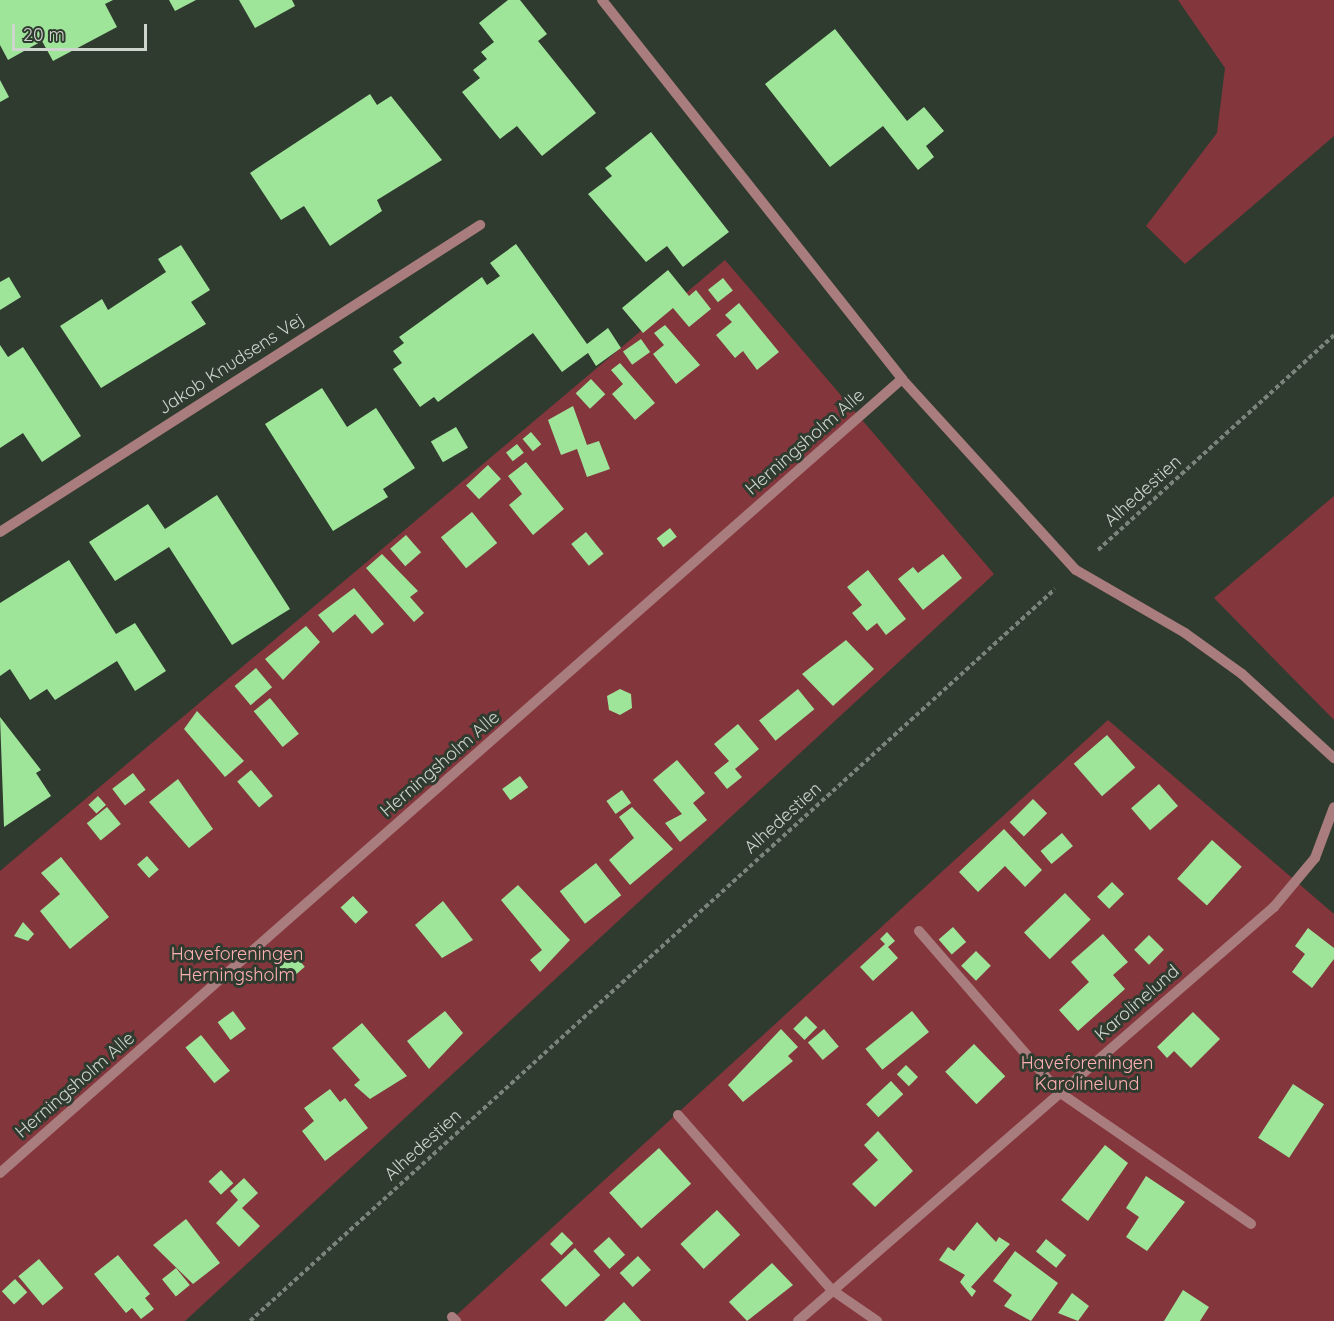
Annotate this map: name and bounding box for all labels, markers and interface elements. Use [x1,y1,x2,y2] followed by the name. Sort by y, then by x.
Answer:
[15,12,150,50] scale bar
[23,23,65,46] text: 20 m
[154,309,308,419] street label: Jakob Knudsens Vej
[741,384,869,500] street label: Herningsholm Alle
[1100,451,1186,531] street label: Alhedestien
[376,706,504,822] street label: Herningsholm Alle
[740,778,826,858] street label: Alhedestien
[171,944,303,986] park label: Haveforeningen Herningsholm
[1090,961,1184,1045] street label: Karolinelund
[11,1027,139,1143] street label: Herningsholm Alle
[1021,1053,1153,1096] park label: Haveforeningen Karolinelund
[380,1105,466,1185] street label: Alhedestien

